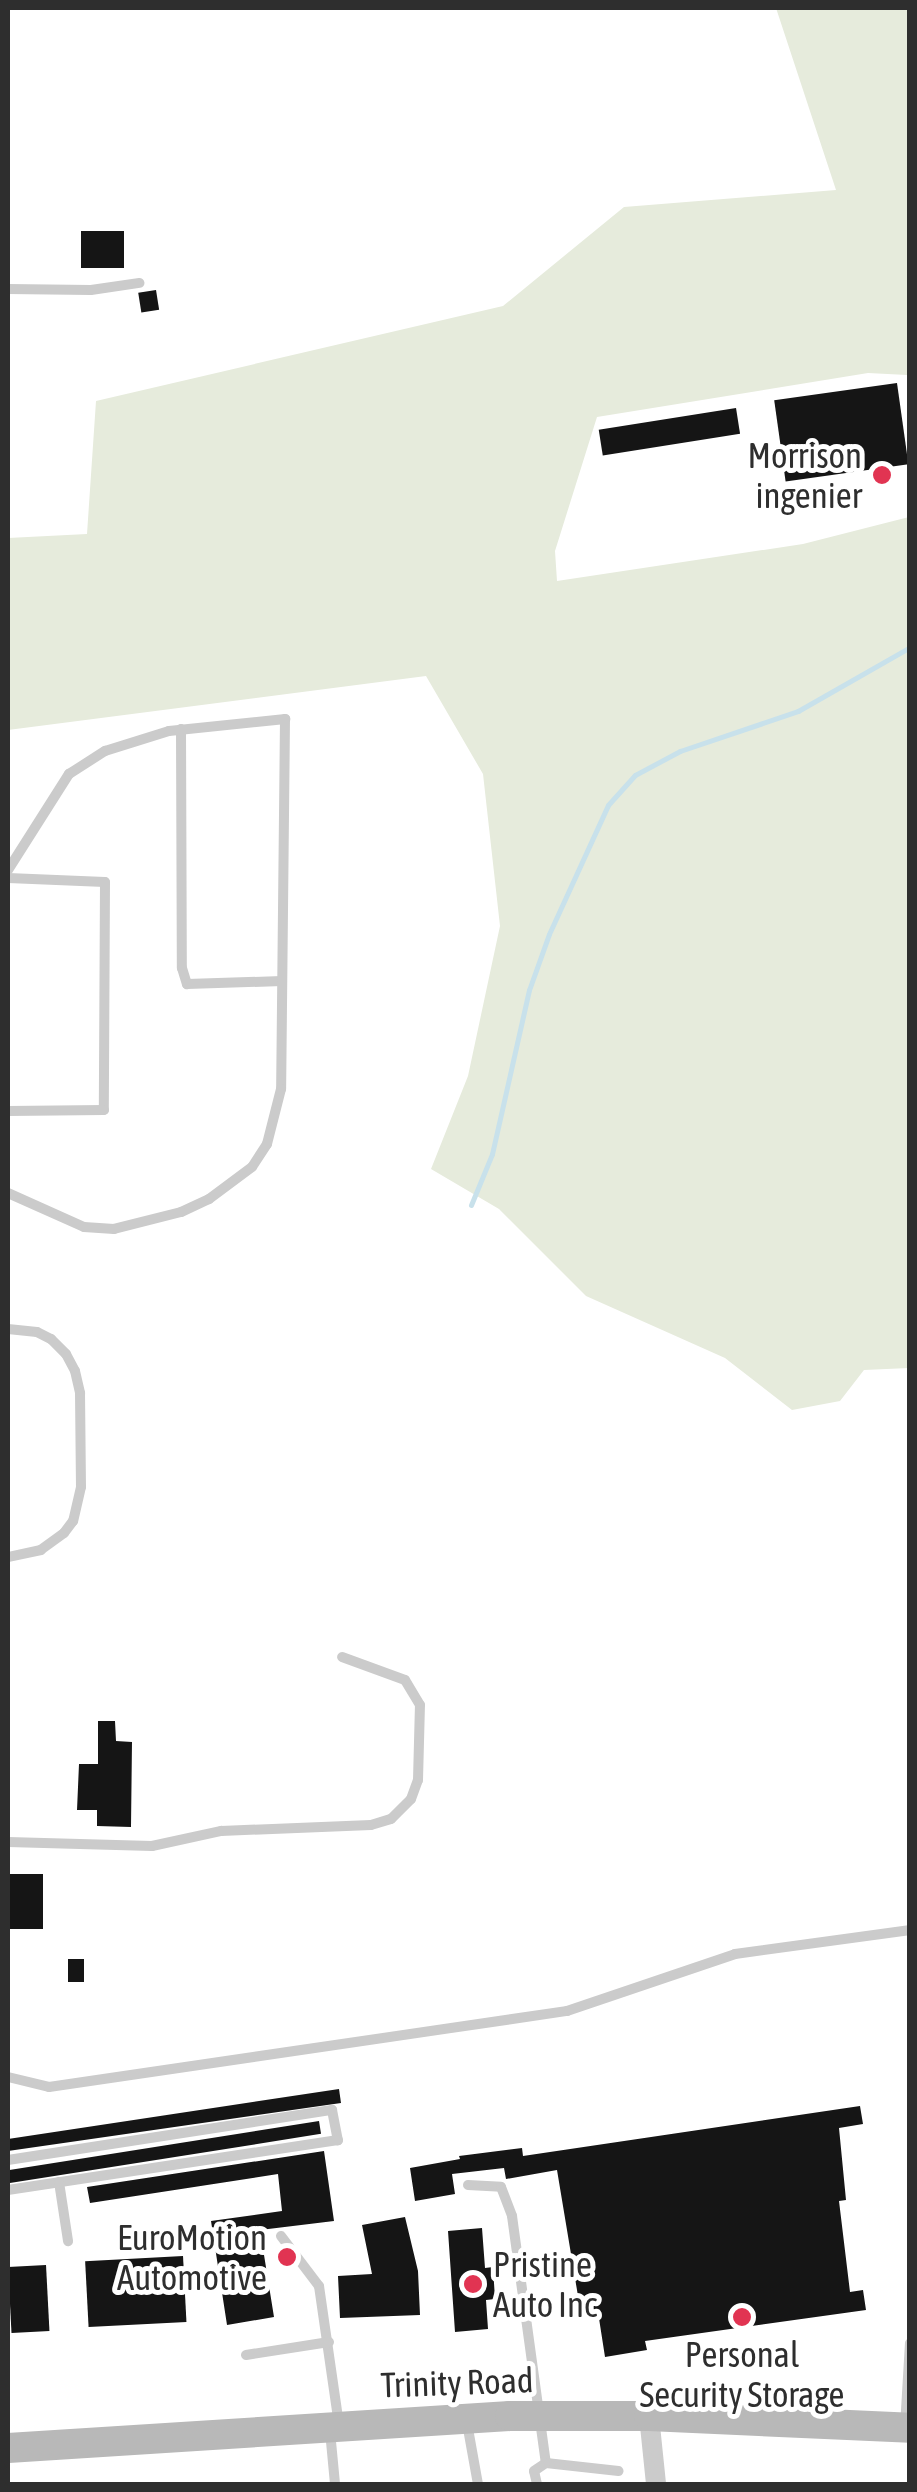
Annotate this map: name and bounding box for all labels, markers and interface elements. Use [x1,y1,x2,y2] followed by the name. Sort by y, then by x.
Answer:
[748,434,862,516] place label: Morrison ingenier
[871,464,893,486] marker: Morrison ingenier
[117,2216,267,2298] place label: EuroMotion Automotive
[493,2243,597,2325] place label: Pristine Auto Inc
[276,2246,298,2268] marker: EuroMotion Automotive
[462,2273,484,2295] marker: Pristine Auto Inc
[731,2306,753,2328] marker: Personal Security Storage
[640,2333,844,2415] place label: Personal Security Storage
[380,2358,534,2406] street label: Trinity Road

